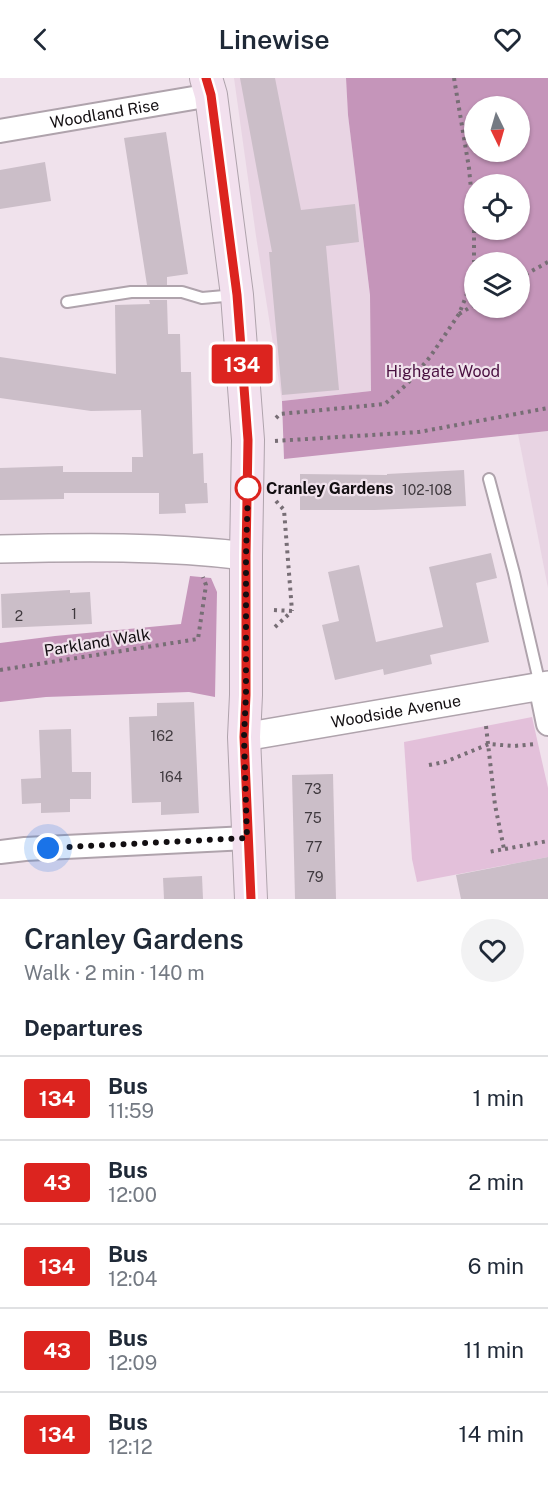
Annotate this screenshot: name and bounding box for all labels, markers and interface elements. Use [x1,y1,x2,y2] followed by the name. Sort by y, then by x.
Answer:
[24,23,57,56] icon: back
[218,23,330,55] text: Linewise
[491,23,524,56] icon: heart
[49,95,161,132] street label: Woodland Rise
[464,96,530,162] north arrow
[464,96,530,318] map controls
[464,174,530,240] button: locate
[464,252,530,318] button: layers
[208,344,276,384] line badge: 134
[224,352,260,377] text: 134
[386,362,500,381] park label: Highgate Wood
[235,475,261,501] marker: Cranley Gardens
[266,479,393,498] place label: Cranley Gardens
[402,482,452,498] house number: 102-108
[71,606,77,622] house number: 1
[15,608,23,624] house number: 2
[43,625,152,660] street label: Parkland Walk
[329,691,462,732] street label: Woodside Avenue
[151,728,173,744] house number: 162
[159,769,183,785] house number: 164
[305,781,322,797] house number: 73
[304,810,322,826] house number: 75
[33,833,63,863] your location
[306,839,323,855] house number: 77
[307,869,324,885] house number: 79
[461,919,524,982] button: heart
[24,922,244,955] text: Cranley Gardens
[24,961,205,985] text: Walk · 2 min · 140 m
[24,1015,143,1041] text: Departures
[108,1073,148,1099] text: Bus
[472,1085,524,1111] text: 1 min
[39,1086,75,1111] text: 134
[108,1099,154,1123] text: 11:59
[108,1157,148,1183] text: Bus
[468,1169,524,1195] text: 2 min
[43,1170,71,1195] text: 43
[108,1183,157,1207] text: 12:00
[108,1241,148,1267] text: Bus
[468,1253,524,1279] text: 6 min
[39,1254,75,1279] text: 134
[108,1267,157,1291] text: 12:04
[108,1325,148,1351] text: Bus
[463,1337,524,1363] text: 11 min
[43,1338,71,1363] text: 43
[108,1351,157,1375] text: 12:09
[108,1409,148,1435] text: Bus
[459,1421,524,1447] text: 14 min
[39,1422,75,1447] text: 134
[108,1435,153,1459] text: 12:12

